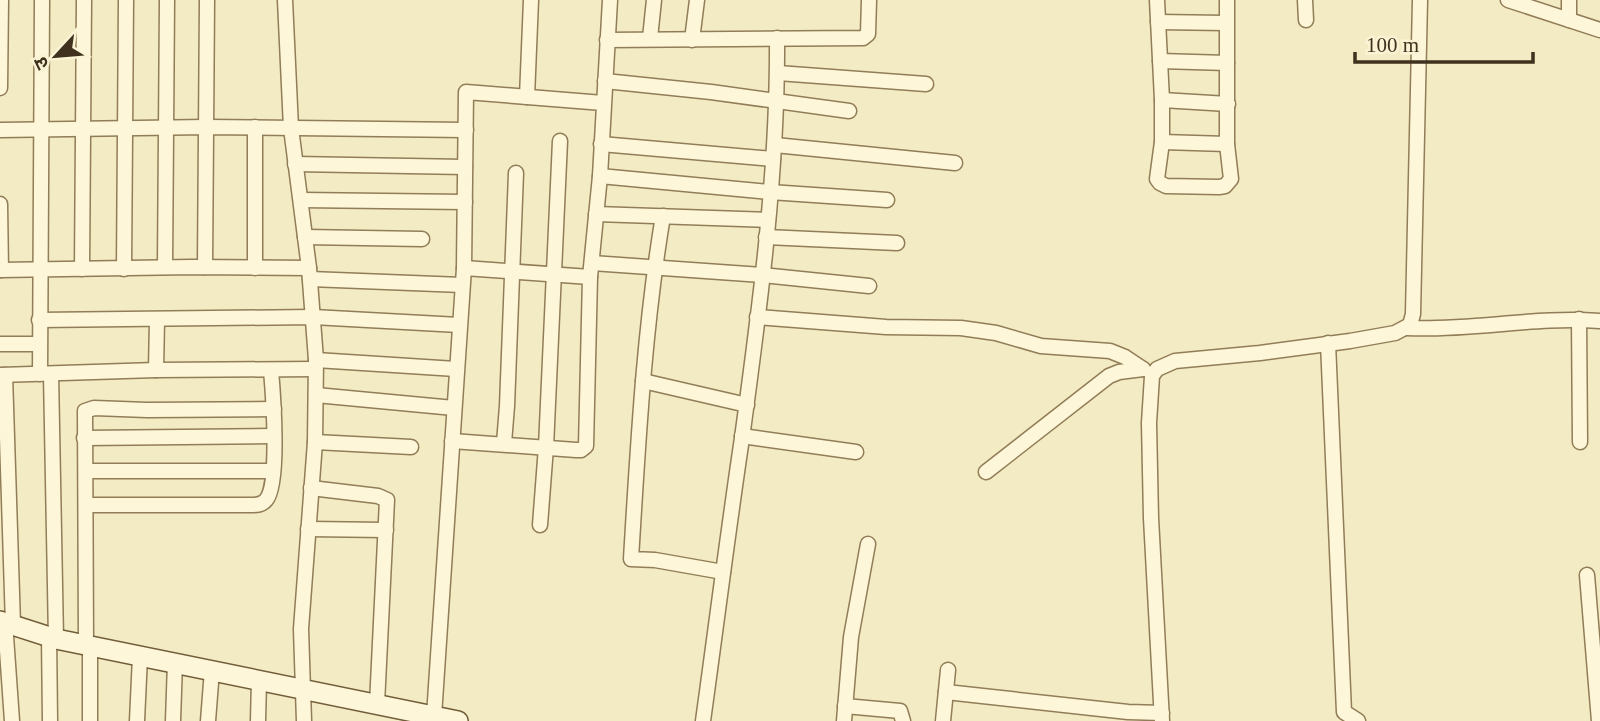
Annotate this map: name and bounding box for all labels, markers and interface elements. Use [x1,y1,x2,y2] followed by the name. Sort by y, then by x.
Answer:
[21,21,91,91] north arrow
[1355,21,1534,65] scale bar
[1366,33,1419,57] text: 100 m
[29,53,53,73] text: उ

